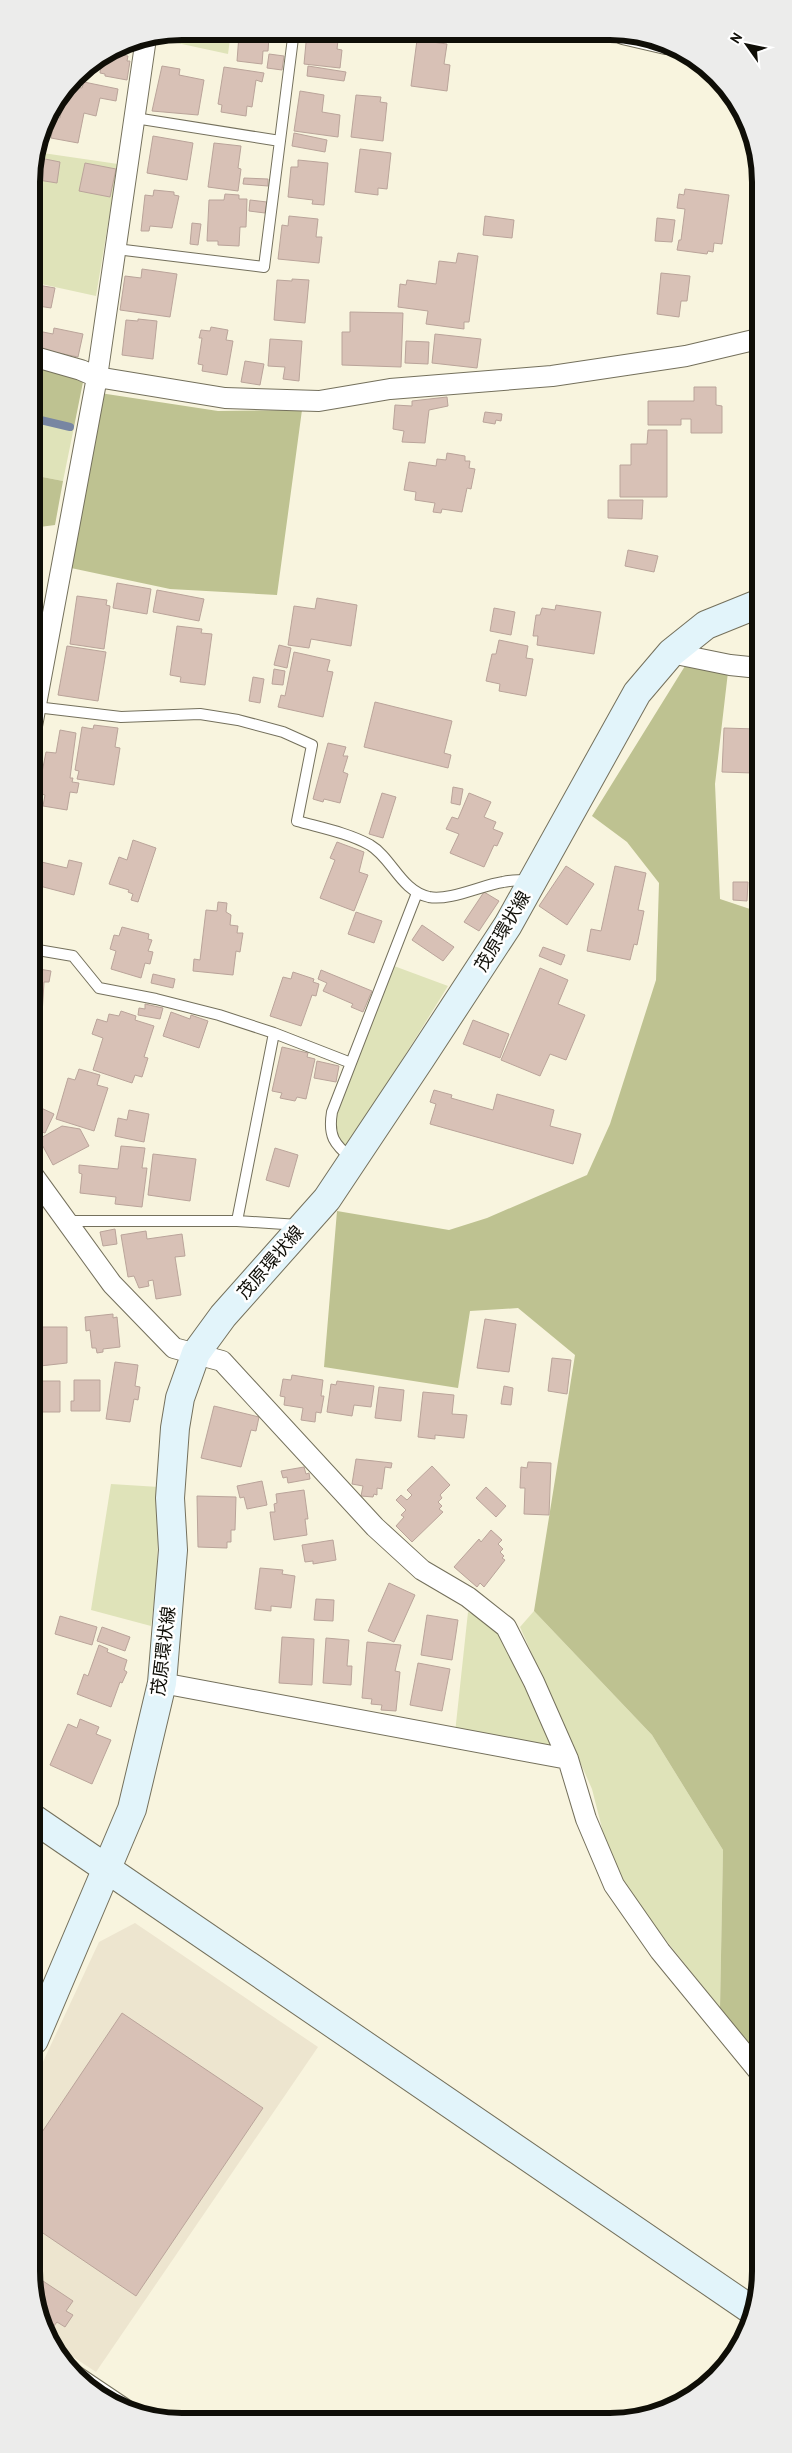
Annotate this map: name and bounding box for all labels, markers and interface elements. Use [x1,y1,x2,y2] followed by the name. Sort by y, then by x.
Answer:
[722,20,772,70] north arrow
[726,29,746,47] text: N
[469,887,535,975] street label: 茂原環状線
[232,1220,308,1304] street label: 茂原環状線
[146,1605,180,1697] street label: 茂原環状線

